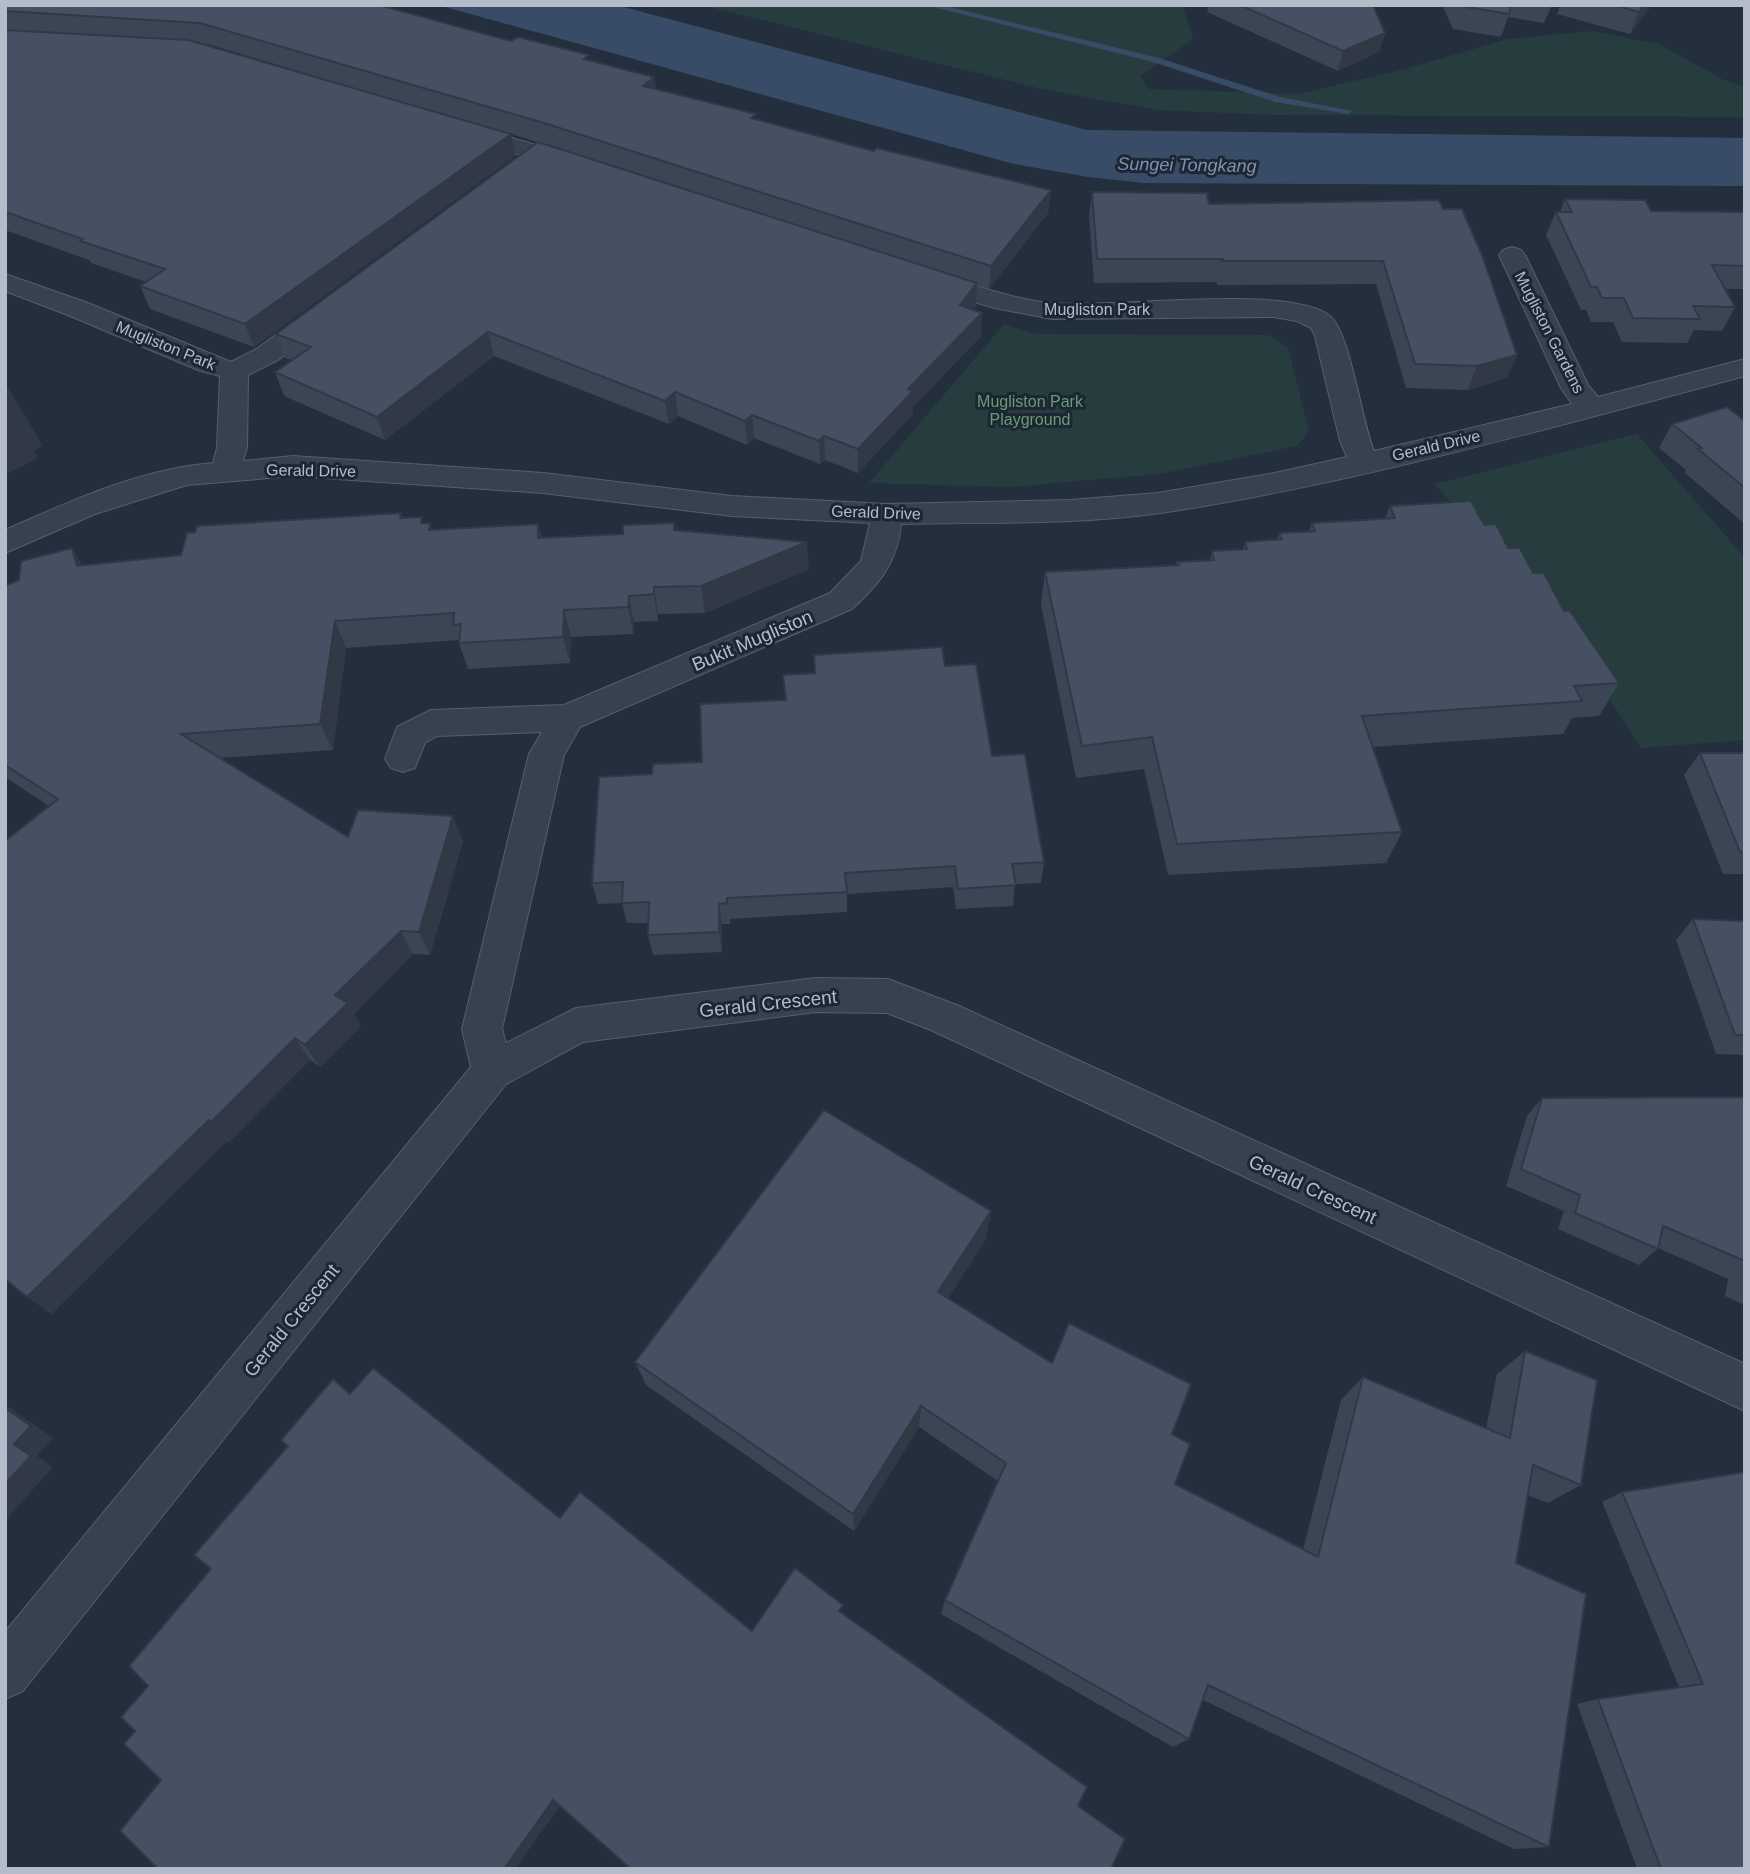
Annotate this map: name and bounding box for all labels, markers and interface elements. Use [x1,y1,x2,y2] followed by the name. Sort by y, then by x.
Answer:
[1117,154,1257,176] water label: Sungei Tongkang
[1511,269,1588,396] street label: Mugliston Gardens
[1044,301,1151,318] street label: Mugliston Park
[114,318,219,374] street label: Mugliston Park
[977,393,1084,428] park label: Mugliston Park Playground
[1390,427,1482,464] street label: Gerald Drive
[266,461,356,480] street label: Gerald Drive
[831,502,921,523] street label: Gerald Drive
[689,606,816,675] street label: Bukit Mugliston
[698,986,839,1021] street label: Gerald Crescent
[1246,1151,1381,1229] street label: Gerald Crescent
[240,1259,344,1381] street label: Gerald Crescent

